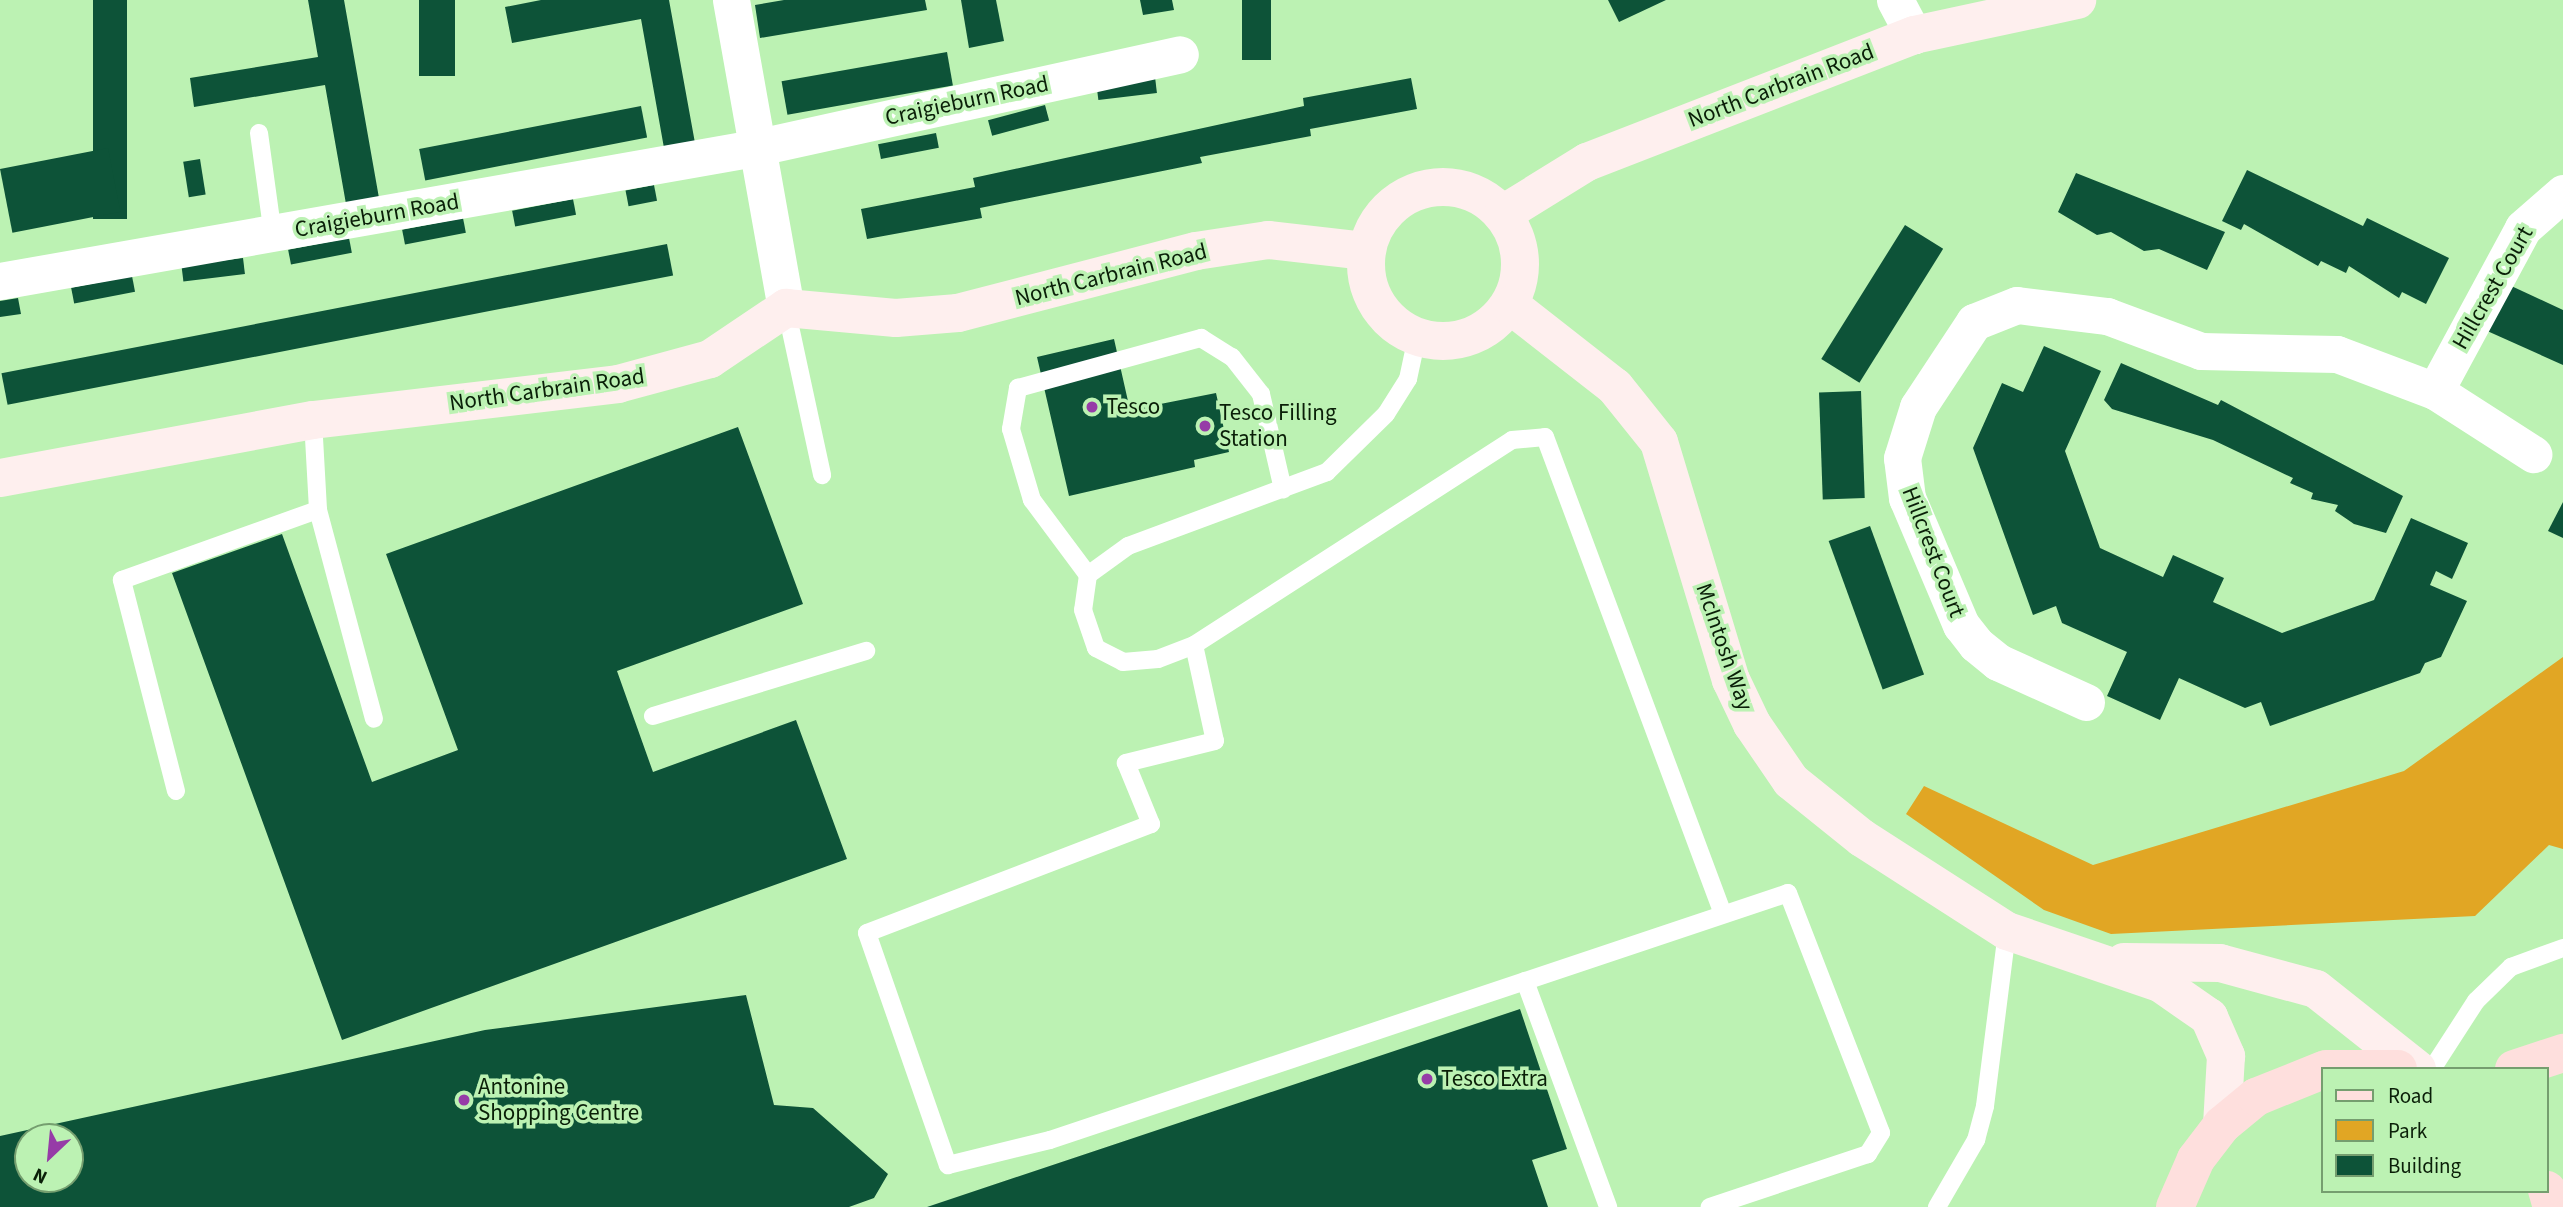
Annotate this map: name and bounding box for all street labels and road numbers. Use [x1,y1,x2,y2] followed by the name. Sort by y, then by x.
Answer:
[1684,38,1878,134] street label: North Carbrain Road
[883,70,1051,132] street label: Craigieburn Road
[293,188,461,244] street label: Craigieburn Road
[2447,222,2539,354] street label: Hillcrest Court
[1012,238,1210,312] street label: North Carbrain Road
[448,363,646,417] street label: North Carbrain Road
[1895,483,1971,621] street label: Hillcrest Court
[1689,580,1759,714] street label: McIntosh Way

